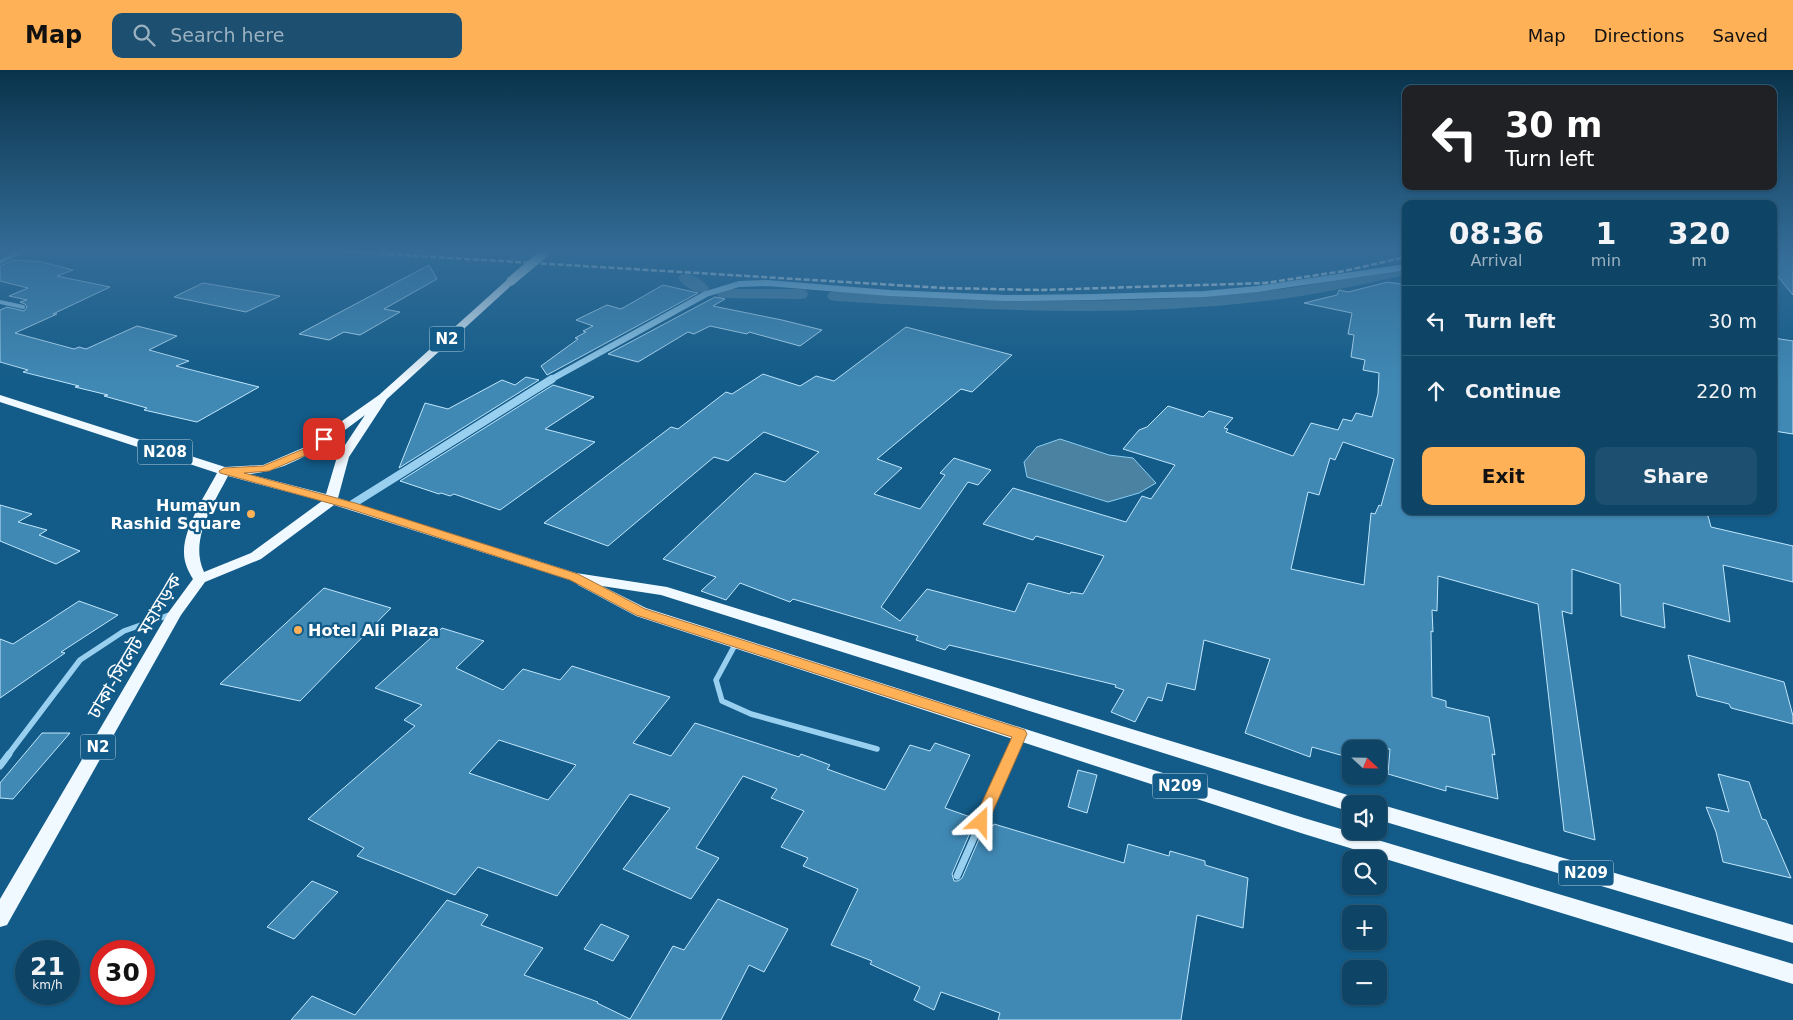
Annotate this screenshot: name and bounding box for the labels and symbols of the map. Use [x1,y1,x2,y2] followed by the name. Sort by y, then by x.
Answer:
[430,326,464,352] road number: N2
[303,418,345,460] pin
[138,440,192,464] road number: N208
[111,496,241,533] place label: Humayun Rashid Square
[245,508,257,520] marker: Humayun Rashid Square
[82,569,186,723] street label: ঢাকা-সিলেট মহাসড়ক
[308,621,439,640] place label: Hotel Ali Plaza
[292,624,304,636] marker: Hotel Ali Plaza
[80,734,116,760] road number: N2
[1342,740,1388,785] north arrow
[1152,774,1208,798] road number: N209
[954,795,1006,847] position arrow
[1558,860,1614,886] road number: N209
[90,940,155,1005] speed limit sign: 30

